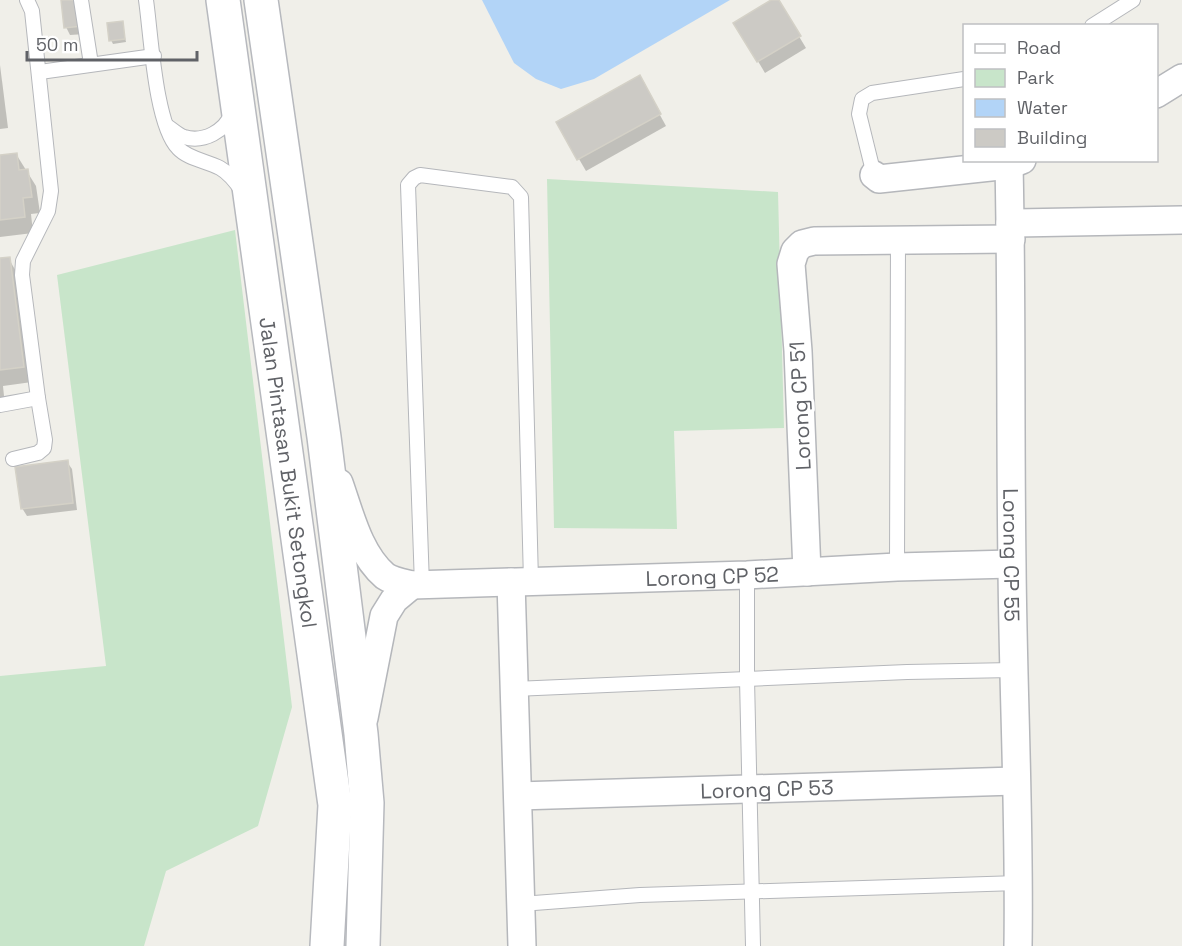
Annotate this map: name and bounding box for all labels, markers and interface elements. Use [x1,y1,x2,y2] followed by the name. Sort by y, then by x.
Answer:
[27,24,196,62] scale bar
[963,24,1158,162] legend
[36,33,78,56] text: 50 m
[1017,36,1061,59] text: Road
[1017,66,1055,89] text: Park
[1017,96,1068,119] text: Water
[1017,126,1087,149] text: Building
[254,315,324,630] street label: Jalan Pintasan Bukit Setongkol
[783,341,817,471] street label: Lorong CP 51
[998,488,1026,622] street label: Lorong CP 55
[645,560,780,592] street label: Lorong CP 52
[700,773,834,804] street label: Lorong CP 53

